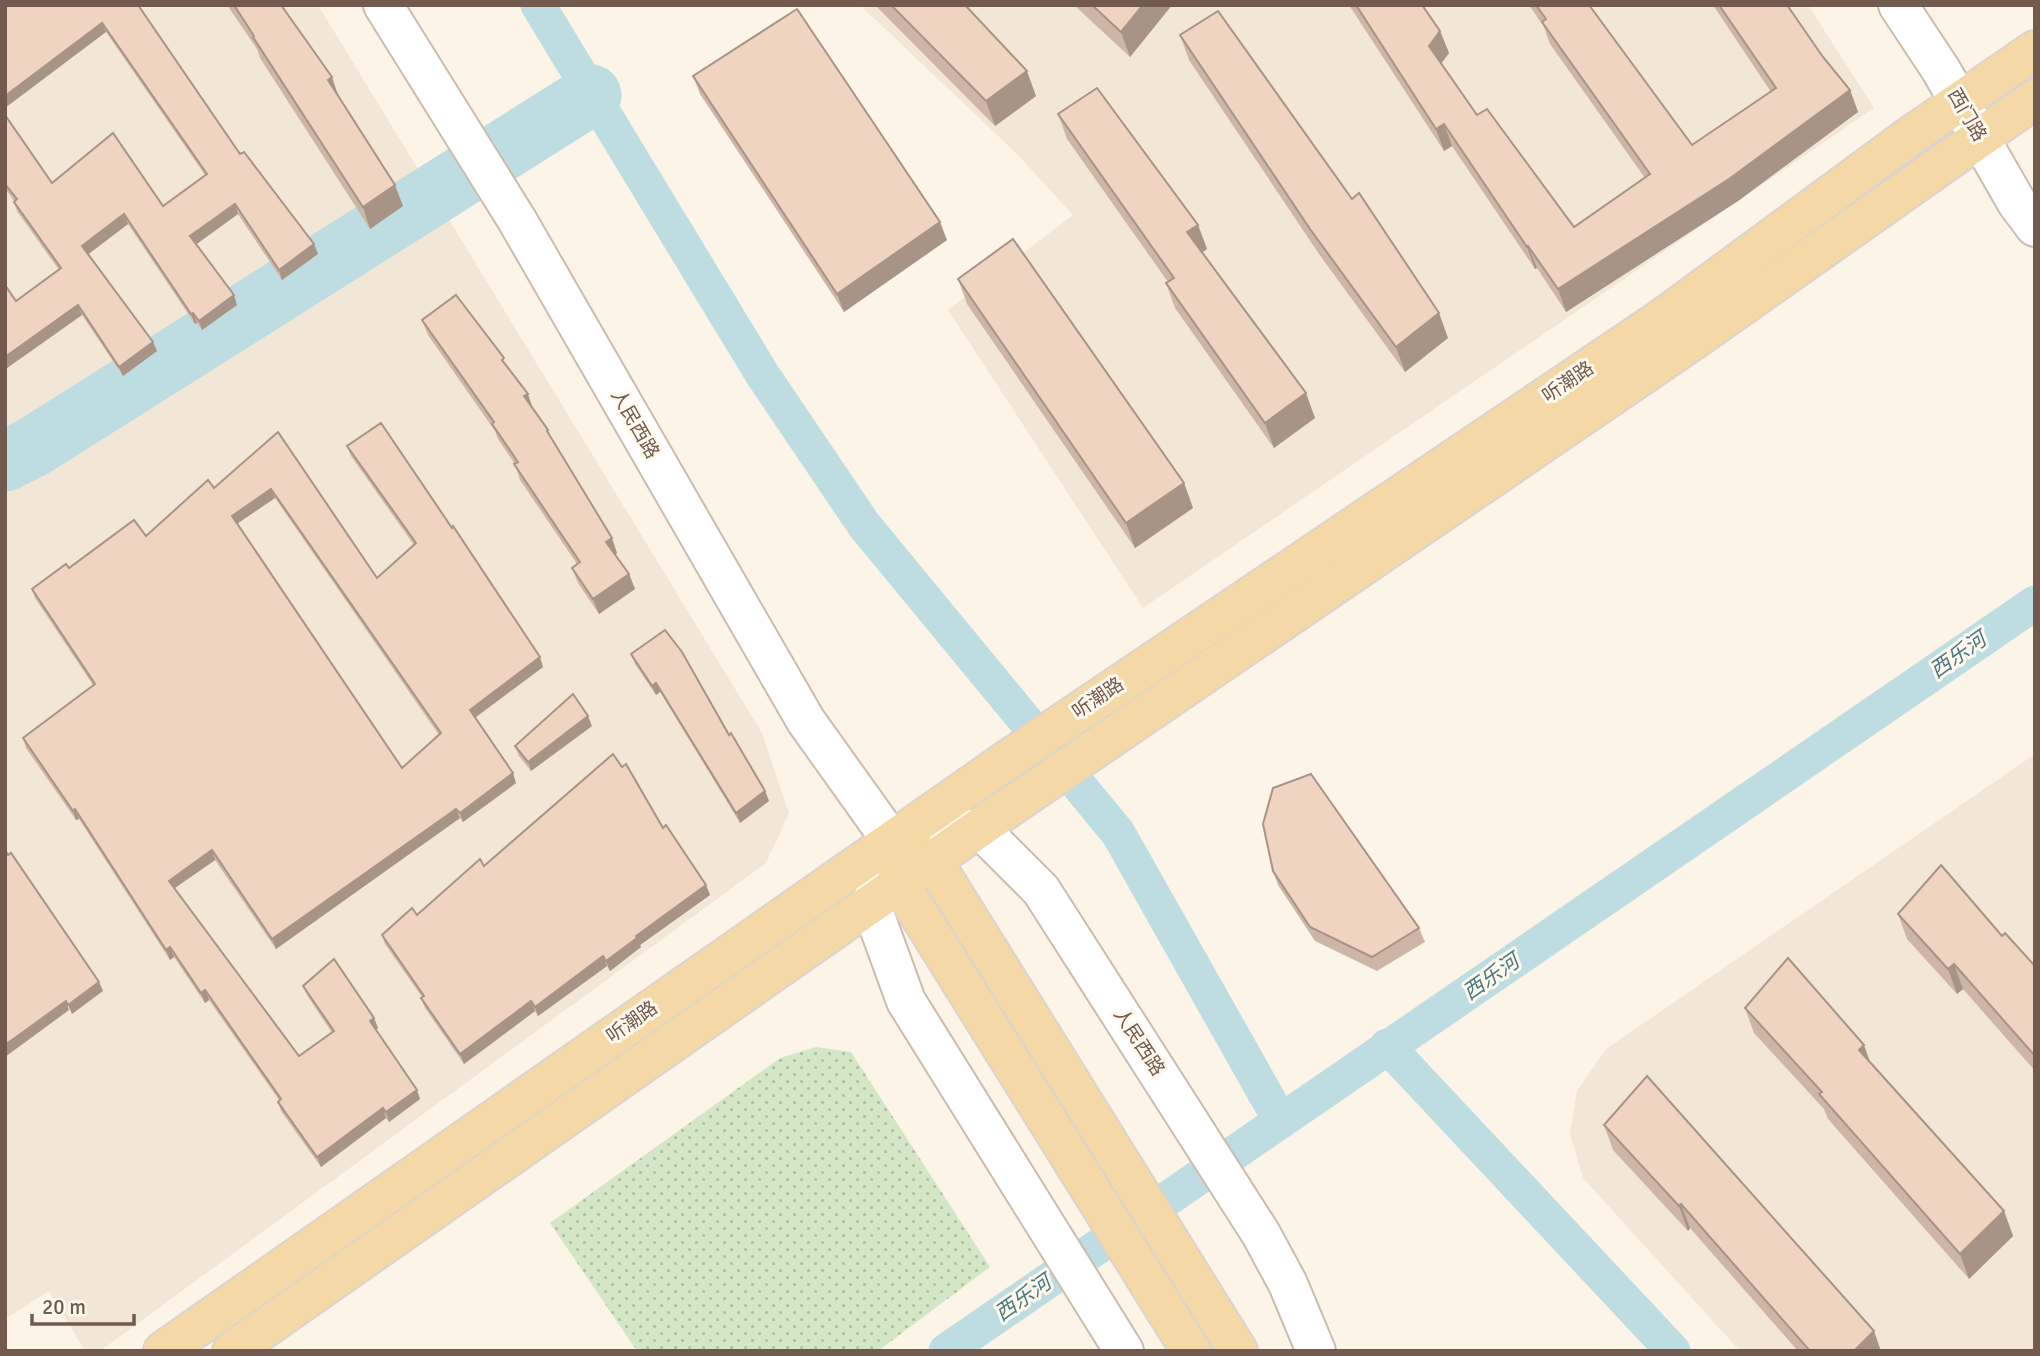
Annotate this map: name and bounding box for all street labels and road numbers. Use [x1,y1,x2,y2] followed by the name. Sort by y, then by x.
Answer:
[1942,84,1992,146] street label: 西门路
[1538,356,1598,408] street label: 听潮路
[606,385,664,463] street label: 人民西路
[1068,672,1128,724] street label: 听潮路
[602,996,662,1048] street label: 听潮路
[1108,1004,1170,1080] street label: 人民西路

